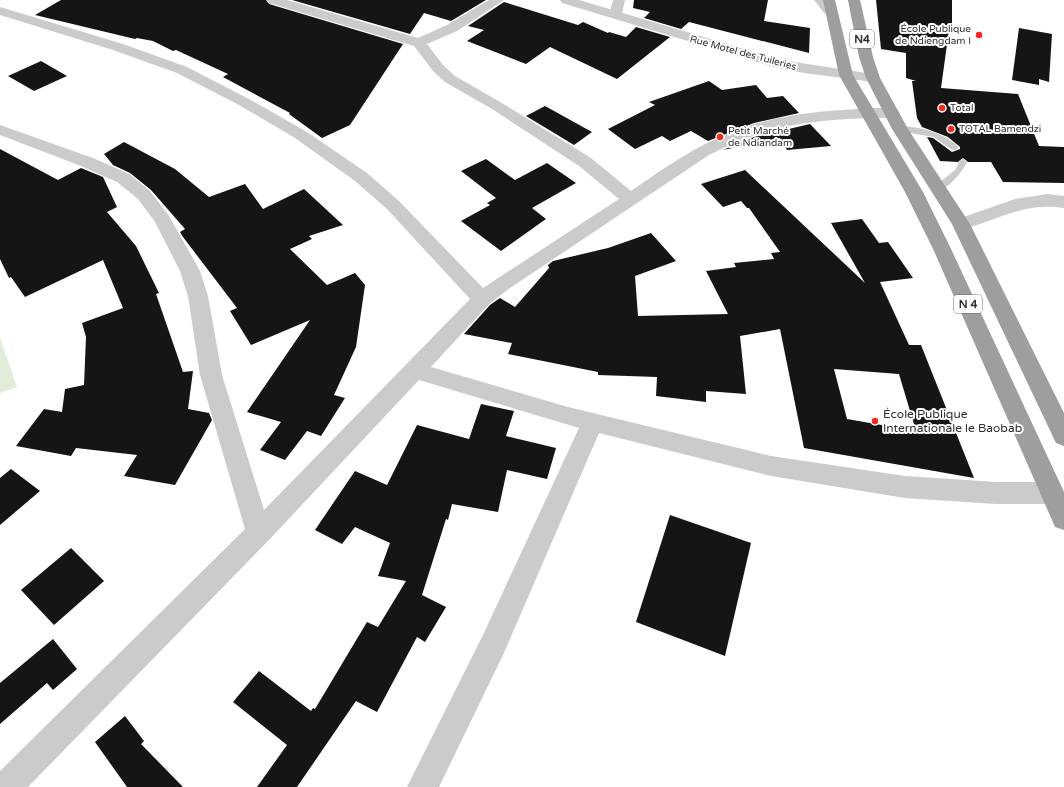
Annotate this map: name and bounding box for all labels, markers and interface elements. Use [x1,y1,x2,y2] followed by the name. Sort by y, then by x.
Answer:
[895,23,971,47] place label: École Publique de Ndiengdam I
[850,30,874,48] road number: N4
[974,30,984,40] marker: École Publique de Ndiengdam I
[688,33,798,73] street label: Rue Motel des Tuileries
[950,102,973,114] place label: Total
[937,103,947,113] marker: Total
[959,123,1041,135] place label: TOTAL Bamendzi
[946,124,956,134] marker: TOTAL Bamendzi
[728,125,792,149] place label: Petit Marché de Ndiandam
[715,132,725,142] marker: Petit Marché de Ndiandam
[954,295,982,313] road number: N 4
[883,407,1022,435] place label: École Publique Internationale le Baobab
[870,416,880,426] marker: École Publique Internationale le Baobab

